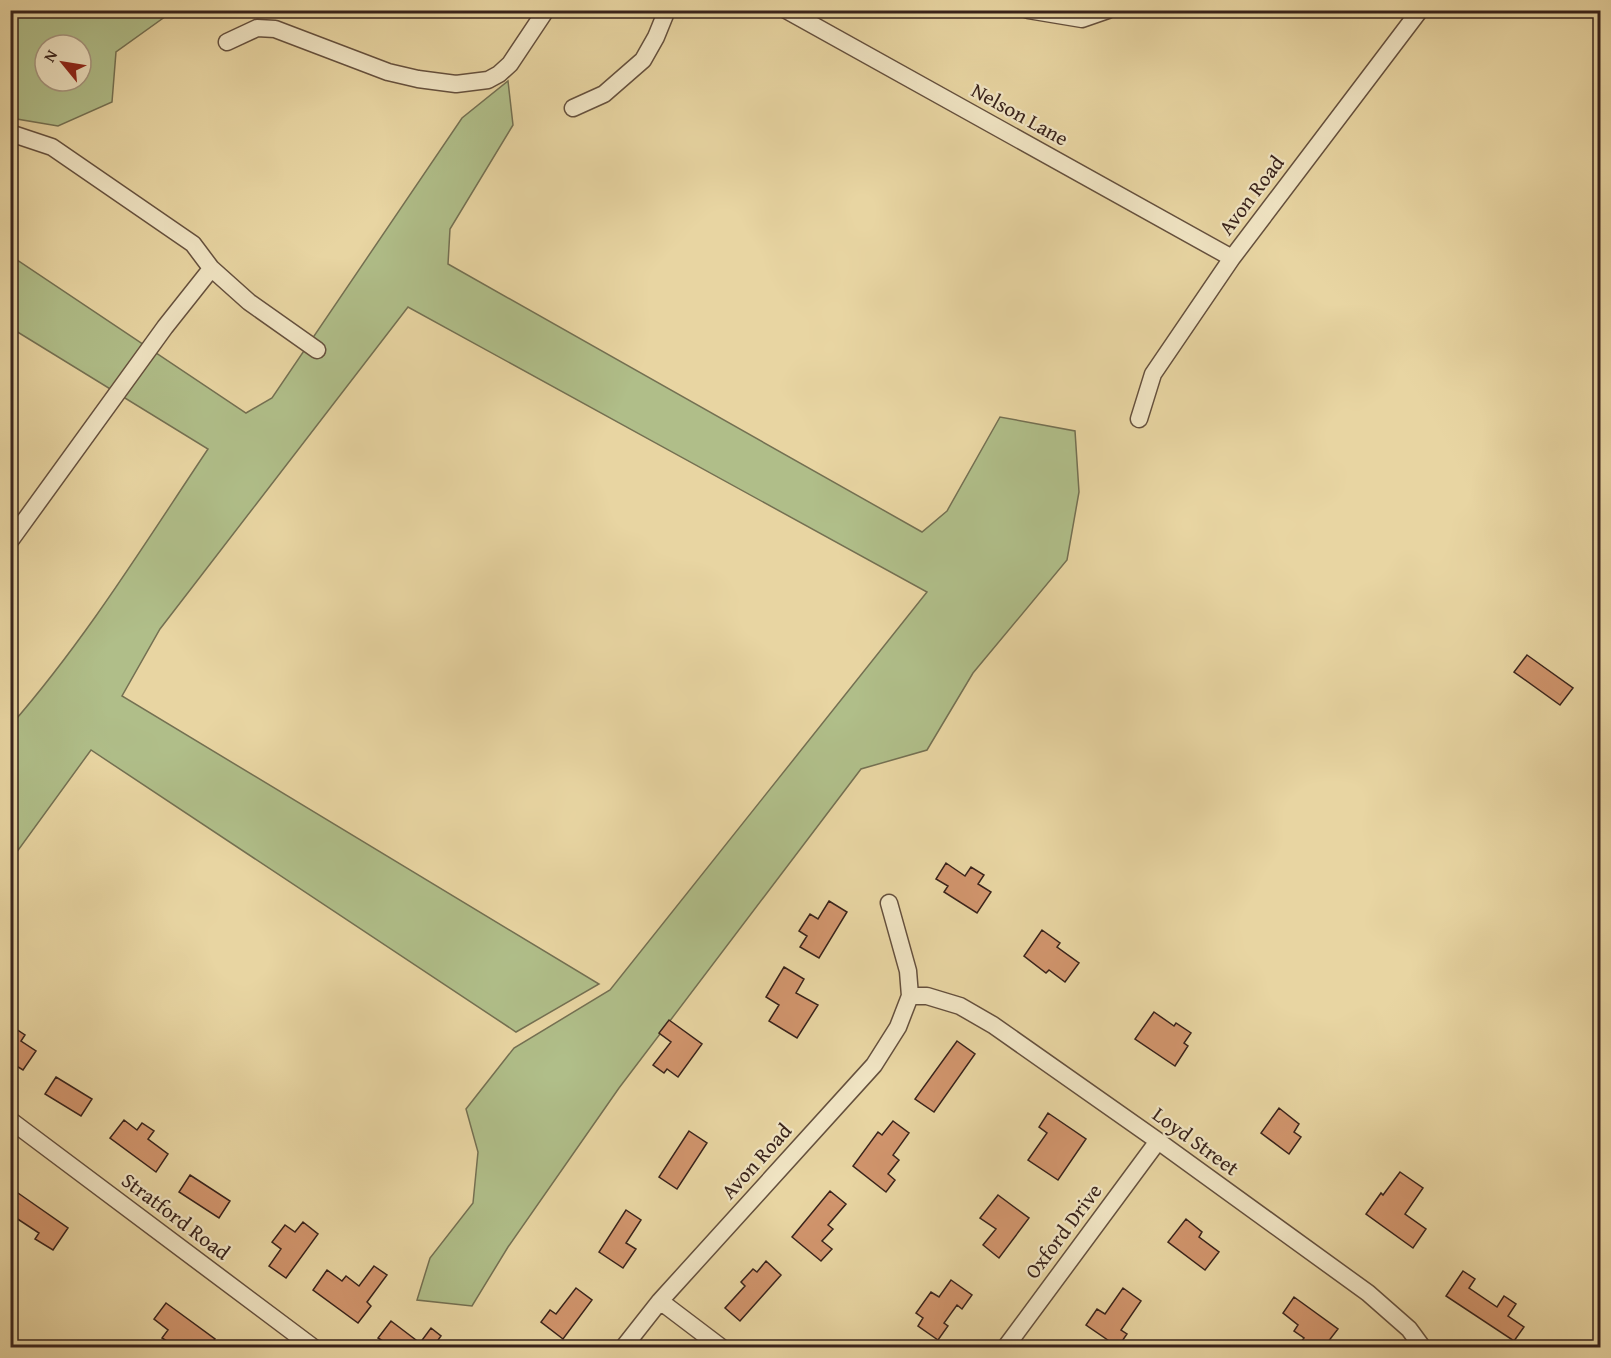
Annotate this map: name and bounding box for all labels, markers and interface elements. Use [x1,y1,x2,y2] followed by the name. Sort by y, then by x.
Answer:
[33,33,93,93] north arrow
[37,45,63,66] text: N
[966,75,1074,154] street label: Nelson Lane
[1211,148,1292,241] street label: Avon Road
[1146,1099,1246,1183] street label: Loyd Street
[713,1116,799,1206] street label: Avon Road
[115,1165,238,1268] street label: Stratford Road
[1017,1177,1109,1285] street label: Oxford Drive

